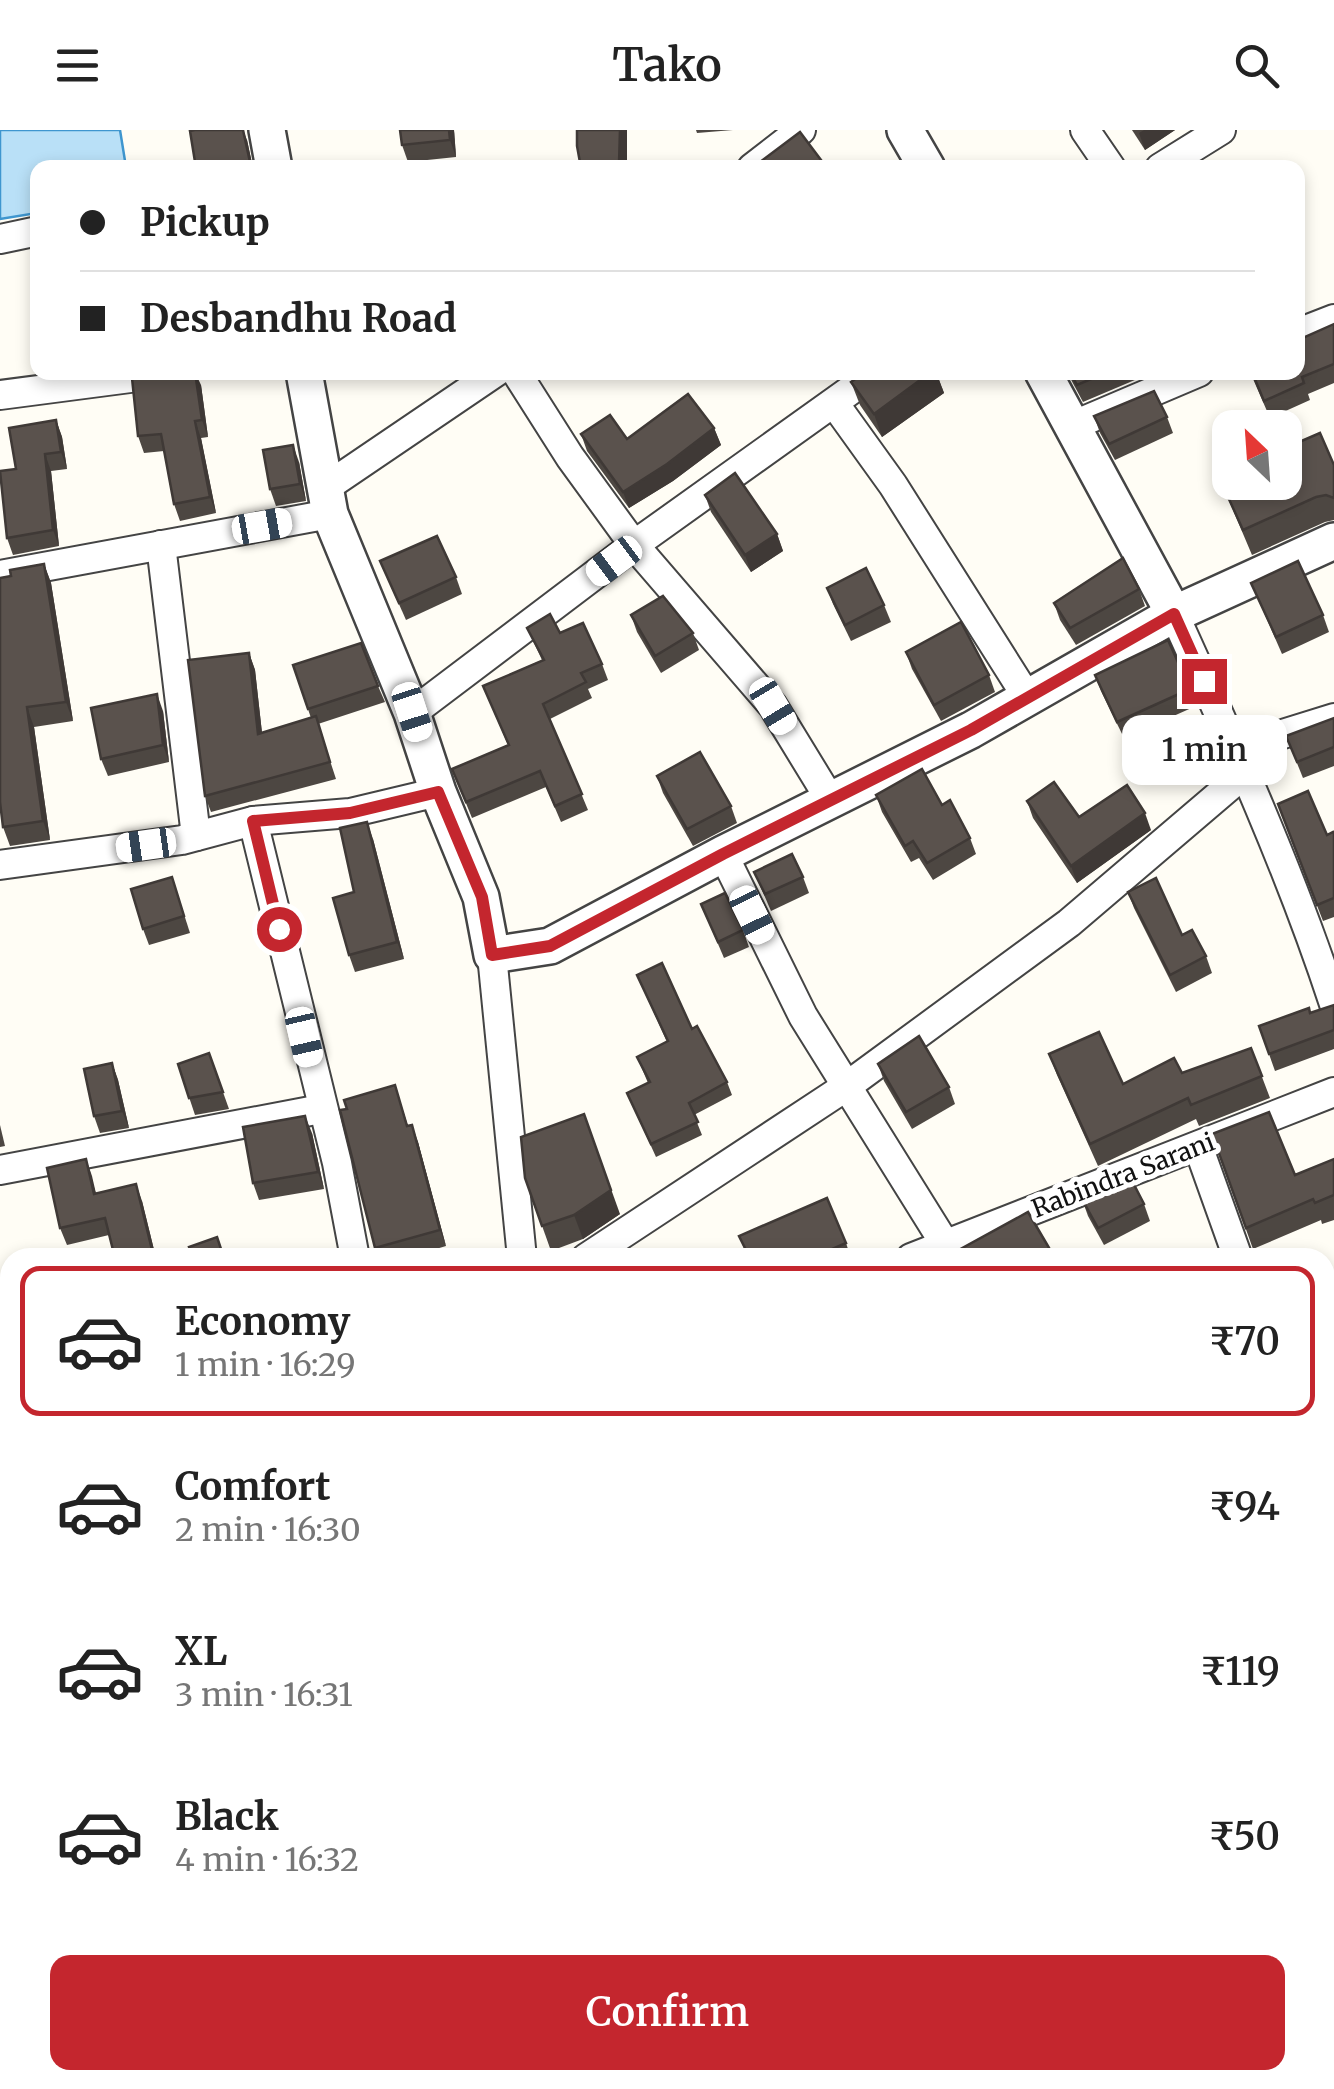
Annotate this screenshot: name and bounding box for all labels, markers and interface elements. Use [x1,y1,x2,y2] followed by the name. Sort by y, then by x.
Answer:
[612,37,722,93] text: Tako
[50,38,105,93] icon: menu
[1229,38,1284,93] icon: search
[140,199,270,246] text: Pickup
[140,295,457,342] text: Desbandhu Road
[1212,410,1302,500] north arrow
[1212,410,1302,500] map controls
[230,506,294,546] car
[581,531,647,591] car
[1182,659,1227,704] route end
[745,673,801,739] car
[388,679,436,745] car
[1122,716,1286,786] callout: 1 min
[1161,730,1248,770] text: 1 min
[114,826,178,864] car
[725,881,779,949] car
[257,907,302,952] route start
[283,1004,325,1070] car
[1027,1125,1219,1225] street label: Rabindra Sarani
[55,1296,145,1386] icon: car
[175,1298,350,1345] text: Economy
[1209,1318,1280,1365] text: ₹70
[175,1345,356,1385] text: 1 min · 16:29
[55,1461,145,1551] icon: car
[175,1463,331,1510] text: Comfort
[1209,1483,1280,1530] text: ₹94
[175,1510,361,1550] text: 2 min · 16:30
[55,1626,145,1716] icon: car
[175,1628,227,1675] text: XL
[1200,1648,1280,1695] text: ₹119
[175,1675,353,1715] text: 3 min · 16:31
[55,1791,145,1881] icon: car
[175,1793,279,1840] text: Black
[1209,1813,1280,1860] text: ₹50
[175,1840,359,1880] text: 4 min · 16:32
[50,1955,1285,2070] button: Confirm

